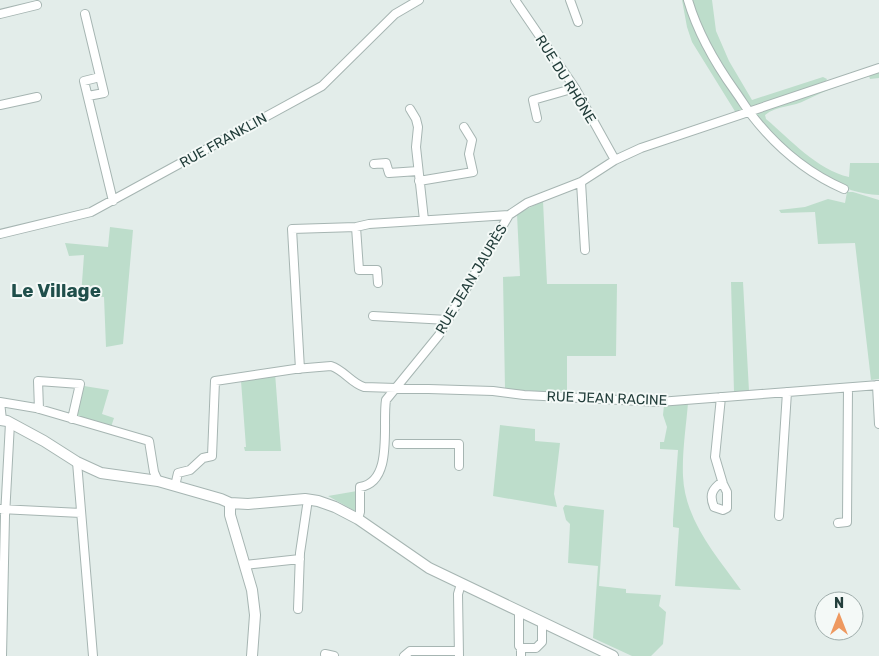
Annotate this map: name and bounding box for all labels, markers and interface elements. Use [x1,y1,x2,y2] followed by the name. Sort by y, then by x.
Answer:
[532,32,600,126] street label: RUE DU RHÔNE
[177,109,270,171] street label: RUE FRANKLIN
[431,221,511,337] street label: RUE JEAN JAURÈS
[11,279,101,302] district label: Le Village
[546,388,668,409] street label: RUE JEAN RACINE
[814,591,864,641] north arrow
[834,595,844,612] text: N

